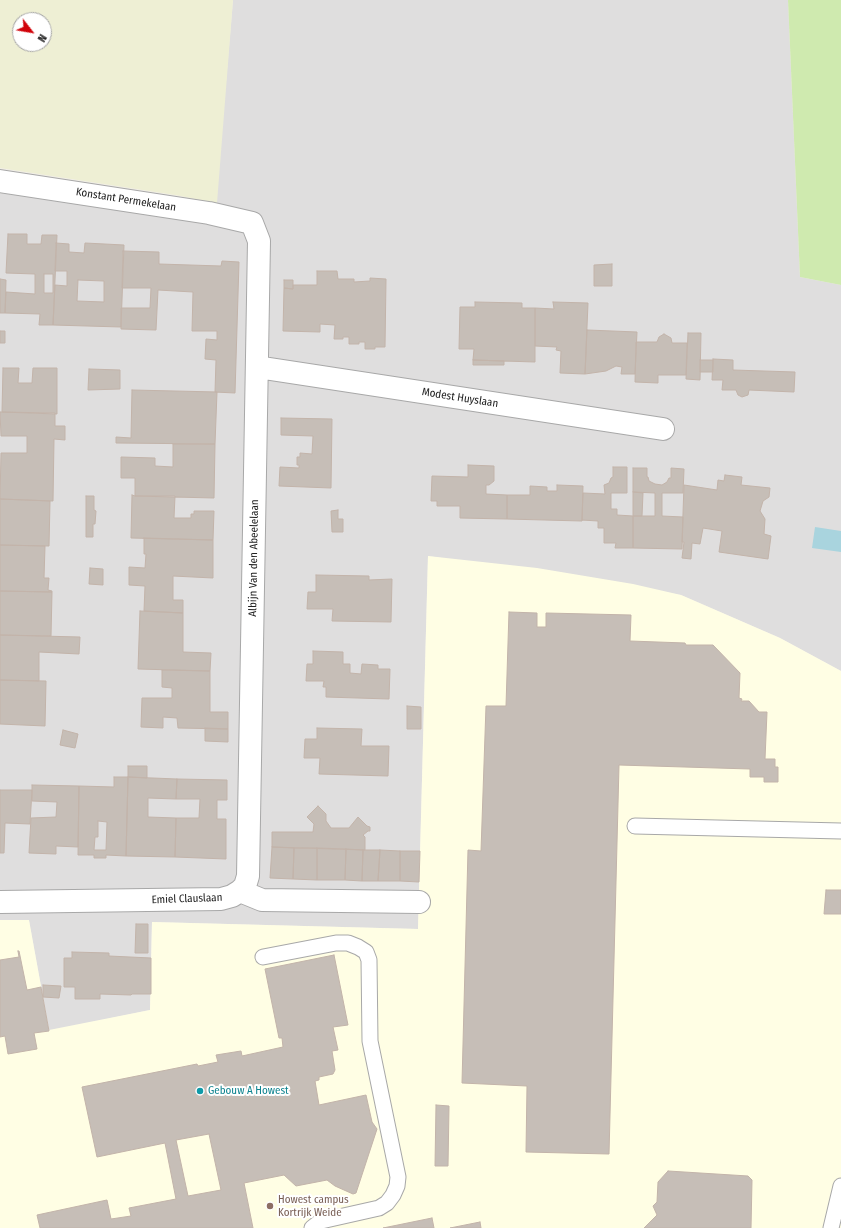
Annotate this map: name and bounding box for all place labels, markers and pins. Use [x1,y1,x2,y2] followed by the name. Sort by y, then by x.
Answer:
[208,1084,289,1098] place label: Gebouw A Howest
[195,1086,205,1096] marker: Gebouw A Howest
[278,1193,349,1219] place label: Howest campus Kortrijk Weide
[265,1201,275,1211] marker: Howest campus Kortrijk Weide

